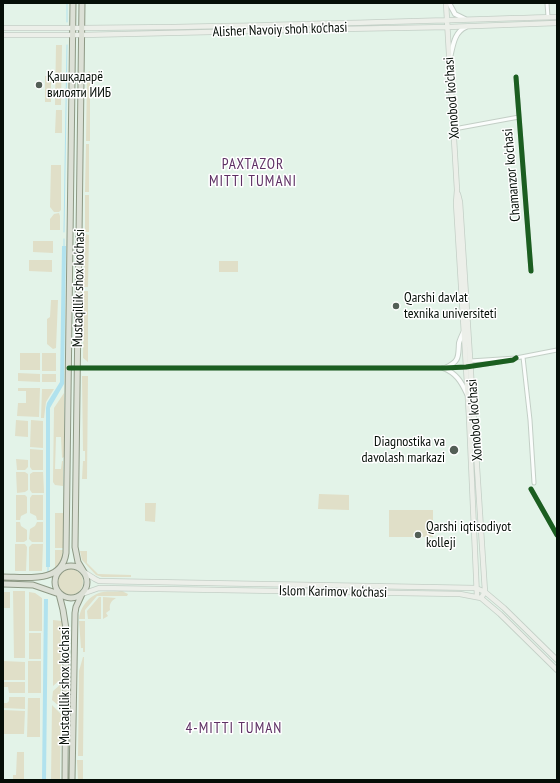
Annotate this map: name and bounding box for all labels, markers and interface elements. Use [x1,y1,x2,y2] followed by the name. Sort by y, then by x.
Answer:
[212,19,348,41] street label: Alisher Navoiy shoh ko'chasi
[441,56,463,140] street label: Xonobod ko'chasi
[47,69,111,102] place label: Қашқадарё вилояти ИИБ
[34,80,44,90] marker: Қашқадарё вилояти ИИБ
[500,128,524,222] street label: Chamanzor ko'chasi
[209,156,297,191] district label: PAXTAZOR MITTI TUMANI
[70,229,88,347] street label: Mustaqillik shox ko'chasi
[404,290,497,322] place label: Qarshi davlat texnika universiteti
[391,301,401,311] marker: Qarshi davlat texnika universiteti
[464,378,486,462] street label: Xonobod ko'chasi
[361,434,445,466] place label: Diagnostika va davolash markazi
[448,444,460,456] marker: Diagnostika va davolash markazi
[426,519,511,552] place label: Qarshi iqtisodiyot kolleji
[413,530,423,540] marker: Qarshi iqtisodiyot kolleji
[279,583,387,601] street label: Islom Karimov ko‘chasi
[57,627,73,745] street label: Mustaqillik shox ko'chasi
[186,720,282,738] district label: 4-MITTI TUMAN

